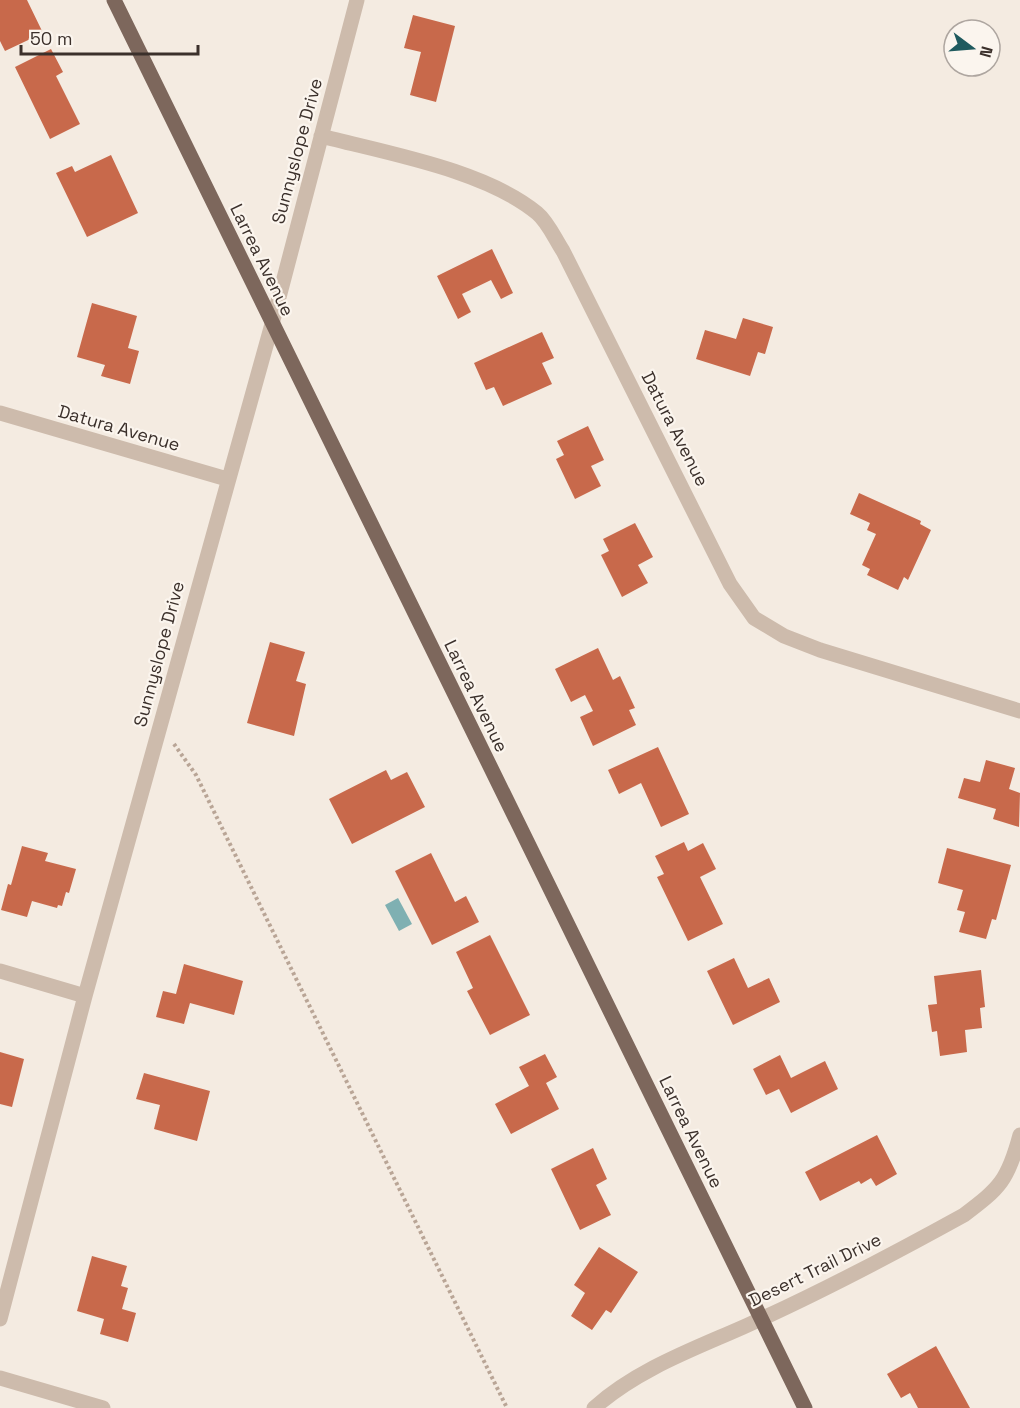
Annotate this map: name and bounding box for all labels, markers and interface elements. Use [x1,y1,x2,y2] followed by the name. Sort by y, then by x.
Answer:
[21,18,198,56] scale bar
[942,18,1002,78] north arrow
[30,27,72,50] text: 50 m
[974,44,998,60] text: N
[266,75,327,226] street label: Sunnyslope Drive
[225,200,300,320] street label: Larrea Avenue
[637,368,714,490] street label: Datura Avenue
[56,399,183,456] street label: Datura Avenue
[128,578,189,729] street label: Sunnyslope Drive
[439,636,514,756] street label: Larrea Avenue
[654,1072,729,1192] street label: Larrea Avenue
[745,1228,885,1312] street label: Desert Trail Drive

